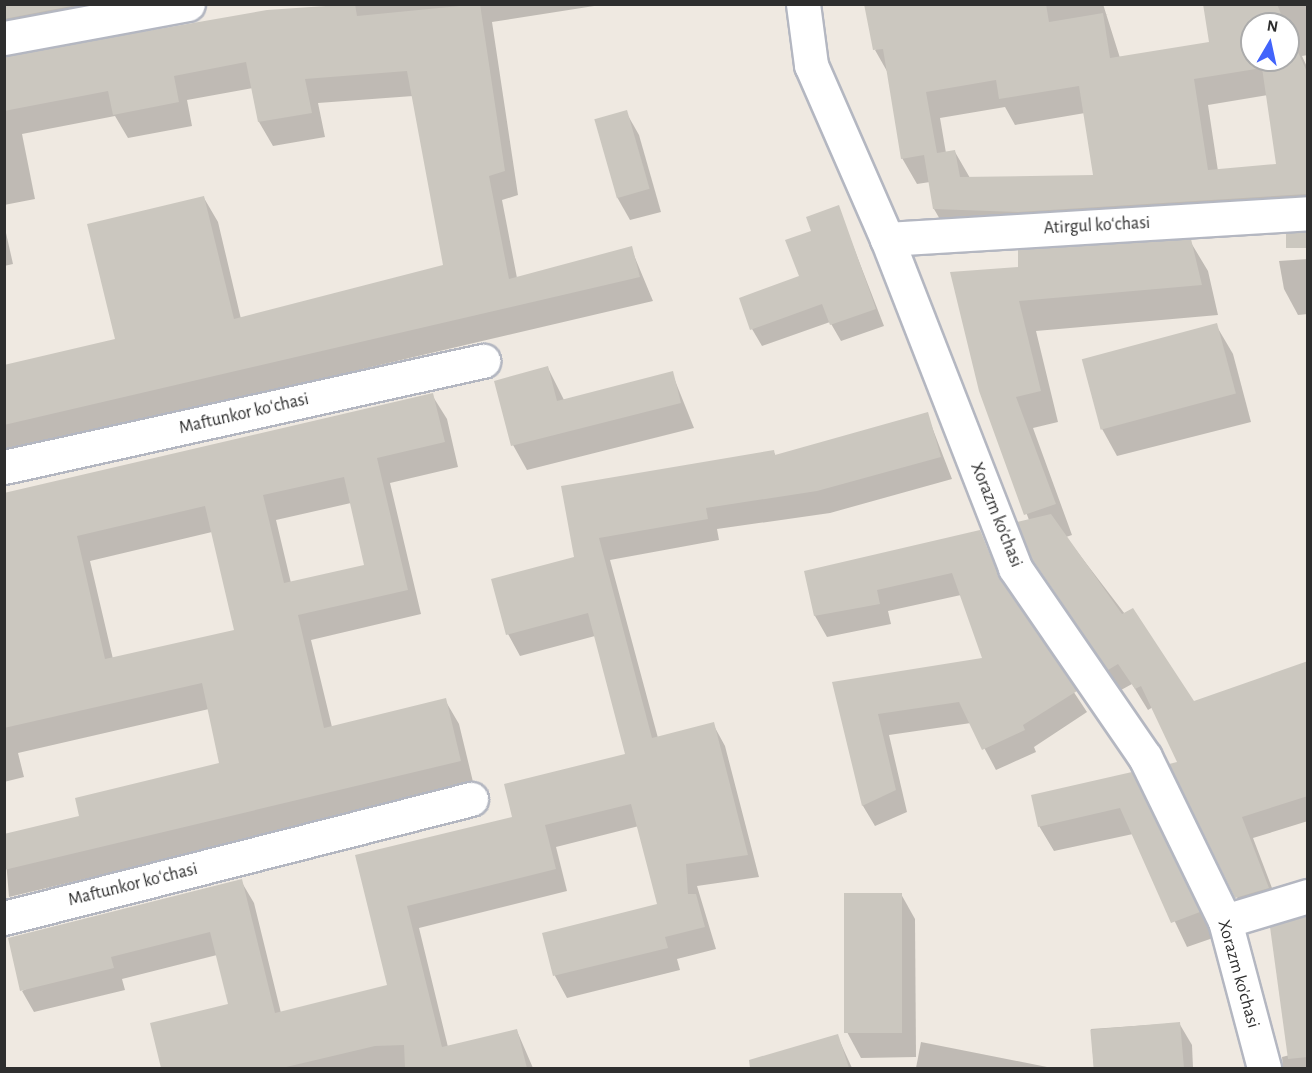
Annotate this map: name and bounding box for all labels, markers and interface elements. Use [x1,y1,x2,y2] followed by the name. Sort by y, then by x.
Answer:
[1240,12,1300,72] north arrow
[1266,17,1279,35] text: N
[1043,212,1151,240] street label: Atirgul koʻchasi
[177,389,311,439] street label: Maftunkor koʻchasi
[965,459,1027,571] street label: Xorazm ko'chasi
[66,858,200,912] street label: Maftunkor koʻchasi
[1212,917,1264,1031] street label: Xorazm ko'chasi

